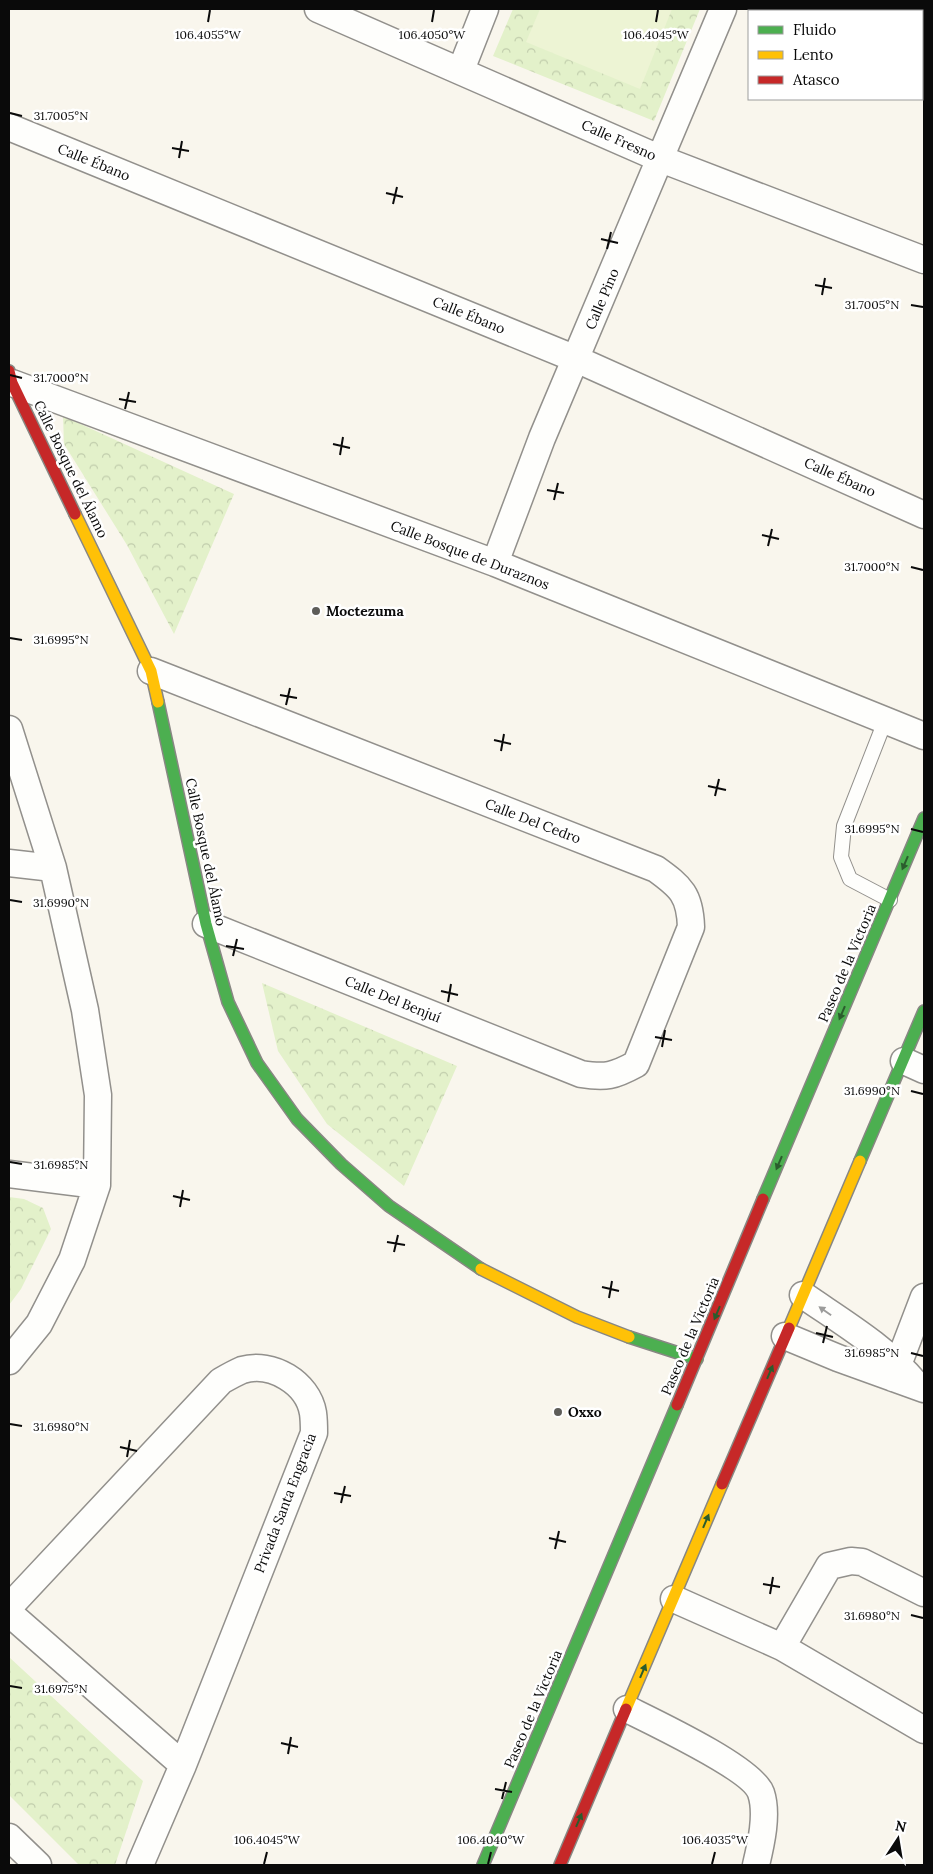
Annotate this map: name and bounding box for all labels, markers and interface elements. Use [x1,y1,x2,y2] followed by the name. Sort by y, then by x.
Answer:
[748,10,923,100] legend
[793,20,836,39] text: Fluido
[175,27,242,42] text: 106.4055°W
[399,27,466,42] text: 106.4050°W
[623,27,690,42] text: 106.4045°W
[793,45,834,64] text: Lento
[792,70,840,89] text: Atasco
[34,108,88,123] text: 31.7005°N
[579,115,659,165] street label: Calle Fresno
[55,139,133,185] street label: Calle Ébano
[581,266,623,332] street label: Calle Pino
[430,292,508,338] street label: Calle Ébano
[845,297,899,312] text: 31.7005°N
[33,370,89,385] text: 31.7000°N
[30,397,112,541] street label: Calle Bosque del Álamo
[801,453,879,501] street label: Calle Ébano
[388,516,552,594] street label: Calle Bosque de Duraznos
[844,559,900,574] text: 31.7000°N
[326,602,405,620] place label: Moctezuma
[310,605,322,617] marker: Moctezuma
[33,632,89,647] text: 31.6995°N
[182,776,230,928] street label: Calle Bosque del Álamo
[483,794,583,848] street label: Calle Del Cedro
[844,821,900,836] text: 31.6995°N
[901,856,909,870] one-way arrow
[33,895,89,910] text: 31.6990°N
[814,901,880,1025] street label: Paseo de la Victoria
[342,972,444,1026] street label: Calle Del Benjuí
[838,1006,846,1021] one-way arrow
[844,1083,900,1098] text: 31.6990°N
[775,1156,783,1170] one-way arrow
[33,1157,89,1172] text: 31.6985°N
[657,1274,723,1398] street label: Paseo de la Victoria
[712,1306,720,1320] one-way arrow
[818,1306,832,1315] one-way arrow
[844,1345,900,1360] text: 31.6985°N
[766,1364,774,1379] one-way arrow
[568,1403,602,1421] place label: Oxxo
[552,1406,564,1418] marker: Oxxo
[33,1419,89,1434] text: 31.6980°N
[250,1430,320,1576] street label: Privada Santa Engracia
[703,1514,711,1529] one-way arrow
[844,1608,900,1623] text: 31.6980°N
[500,1647,566,1771] street label: Paseo de la Victoria
[639,1663,647,1678] one-way arrow
[34,1681,88,1696] text: 31.6975°N
[576,1813,584,1827] one-way arrow
[873,1814,923,1864] north arrow
[894,1816,908,1836] text: N
[234,1832,301,1847] text: 106.4045°W
[458,1832,525,1847] text: 106.4040°W
[682,1832,749,1847] text: 106.4035°W

